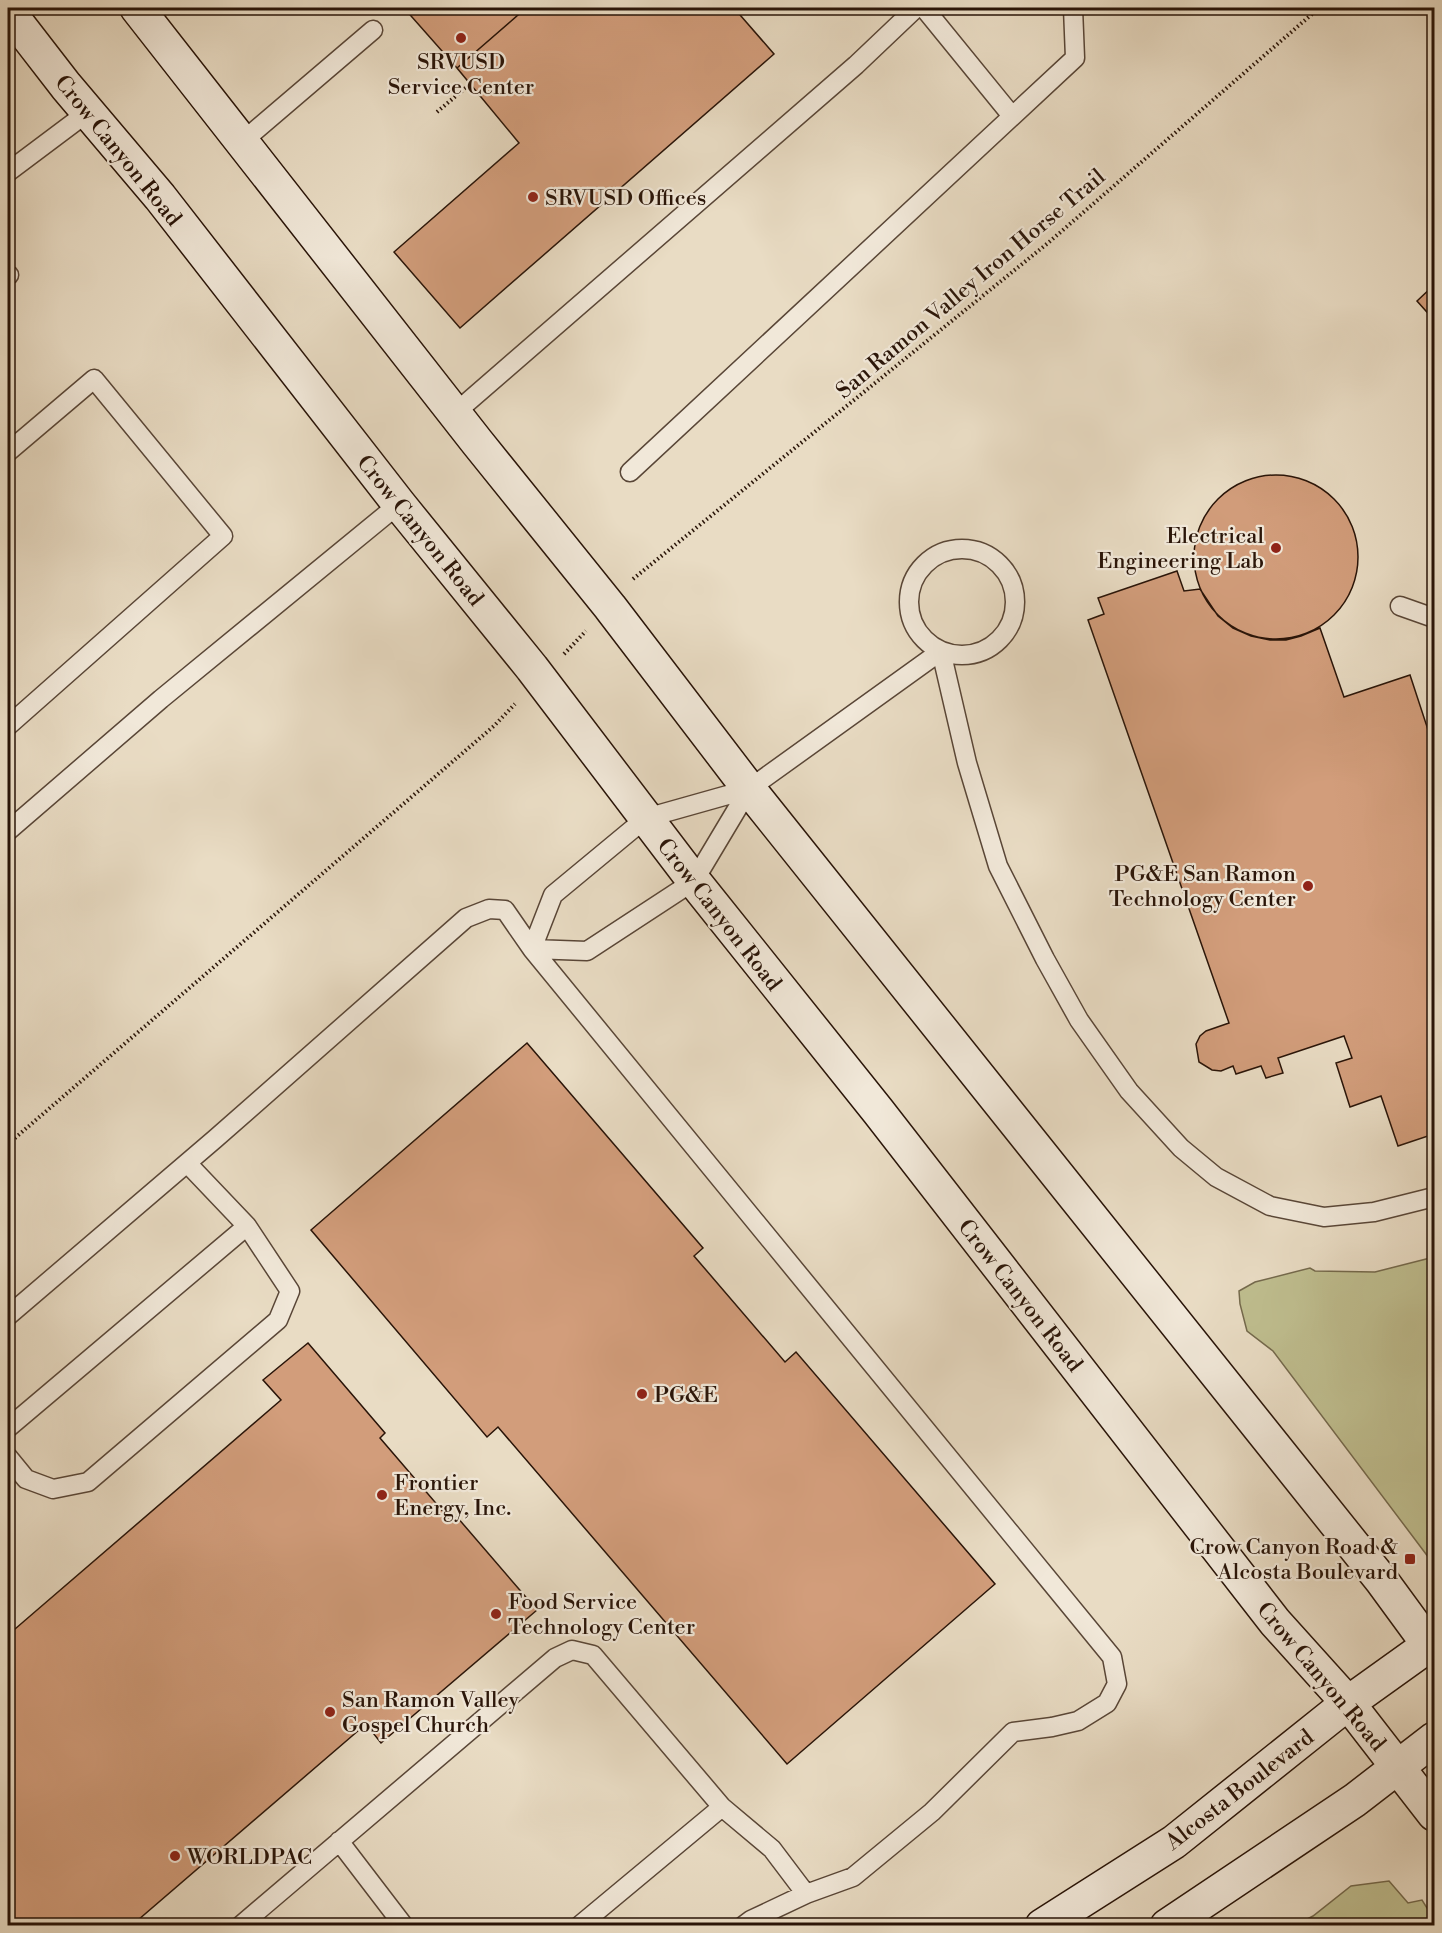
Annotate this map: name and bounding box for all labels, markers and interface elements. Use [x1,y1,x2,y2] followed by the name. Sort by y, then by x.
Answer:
[454,31,468,45] marker: SRVUSD Service Center
[388,49,534,101] place label: SRVUSD Service Center
[49,70,187,232] street label: Crow Canyon Road
[831,163,1111,405] street label: San Ramon Valley Iron Horse Trail
[545,185,706,212] place label: SRVUSD Offices
[526,190,540,204] marker: SRVUSD Offices
[351,450,489,612] street label: Crow Canyon Road
[1097,523,1264,575] place label: Electrical Engineering Lab
[1269,541,1283,555] marker: Electrical Engineering Lab
[651,833,787,997] street label: Crow Canyon Road
[1109,861,1296,913] place label: PG&E San Ramon Technology Center
[1301,879,1315,893] marker: PG&E San Ramon Technology Center
[952,1214,1088,1378] street label: Crow Canyon Road
[654,1382,718,1409] place label: PG&E
[635,1387,649,1401] marker: PG&E
[394,1470,511,1522] place label: Frontier Energy, Inc.
[375,1488,389,1502] marker: Frontier Energy, Inc.
[1189,1534,1398,1586] place label: Crow Canyon Road & Alcosta Boulevard
[1403,1552,1417,1566] marker: Crow Canyon Road & Alcosta Boulevard
[508,1589,695,1641] place label: Food Service Technology Center
[1251,1597,1391,1757] street label: Crow Canyon Road
[489,1607,503,1621] marker: Food Service Technology Center
[342,1687,520,1739] place label: San Ramon Valley Gospel Church
[323,1705,337,1719] marker: San Ramon Valley Gospel Church
[1160,1724,1320,1857] street label: Alcosta Boulevard
[186,1844,312,1871] place label: WORLDPAC
[168,1849,182,1863] marker: WORLDPAC

